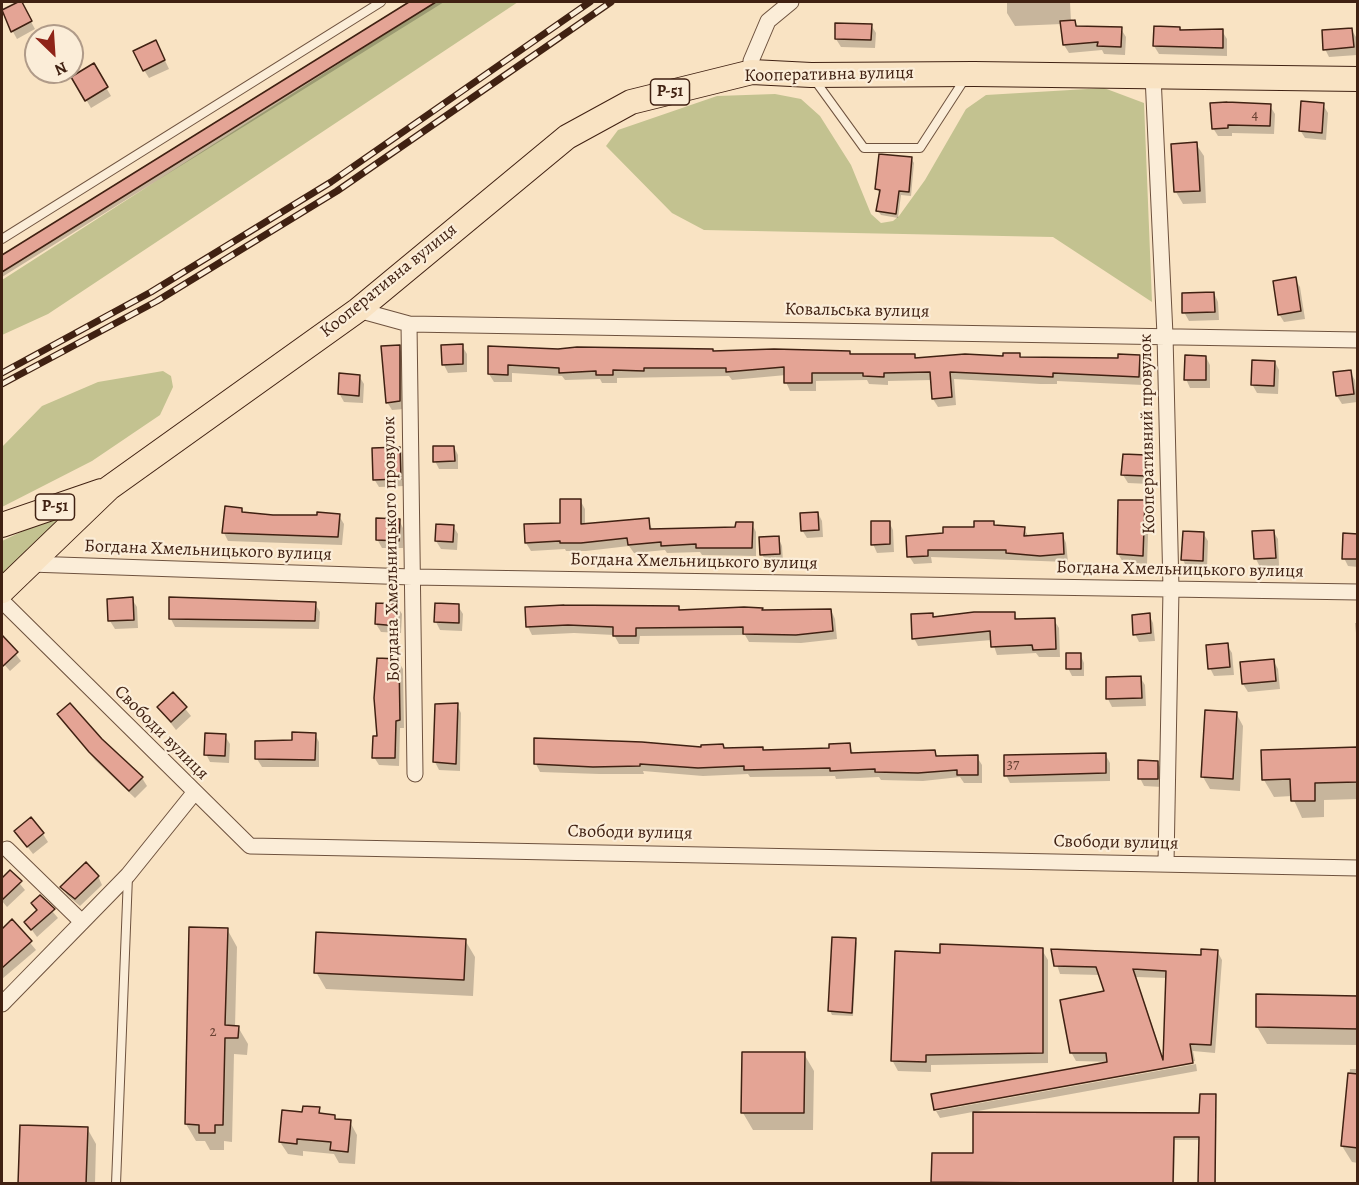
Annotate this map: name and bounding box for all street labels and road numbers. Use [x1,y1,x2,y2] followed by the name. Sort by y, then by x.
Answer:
[744,63,914,87] street label: Кооперативна вулиця
[650,79,690,105] road number: Р-51
[316,219,462,343] street label: Кооперативна вулиця
[784,299,930,323] street label: Ковальська вулиця
[1135,334,1161,534] street label: Кооперативний провулок
[379,416,405,682] street label: Богдана Хмельницького провулок
[36,494,74,520] road number: Р-51
[84,536,332,566] street label: Богдана Хмельницького вулиця
[570,549,818,575] street label: Богдана Хмельницького вулиця
[1056,557,1304,583] street label: Богдана Хмельницького вулиця
[109,681,213,785] street label: Свободи вулиця
[567,821,693,845] street label: Свободи вулиця
[1053,831,1179,855] street label: Свободи вулиця

